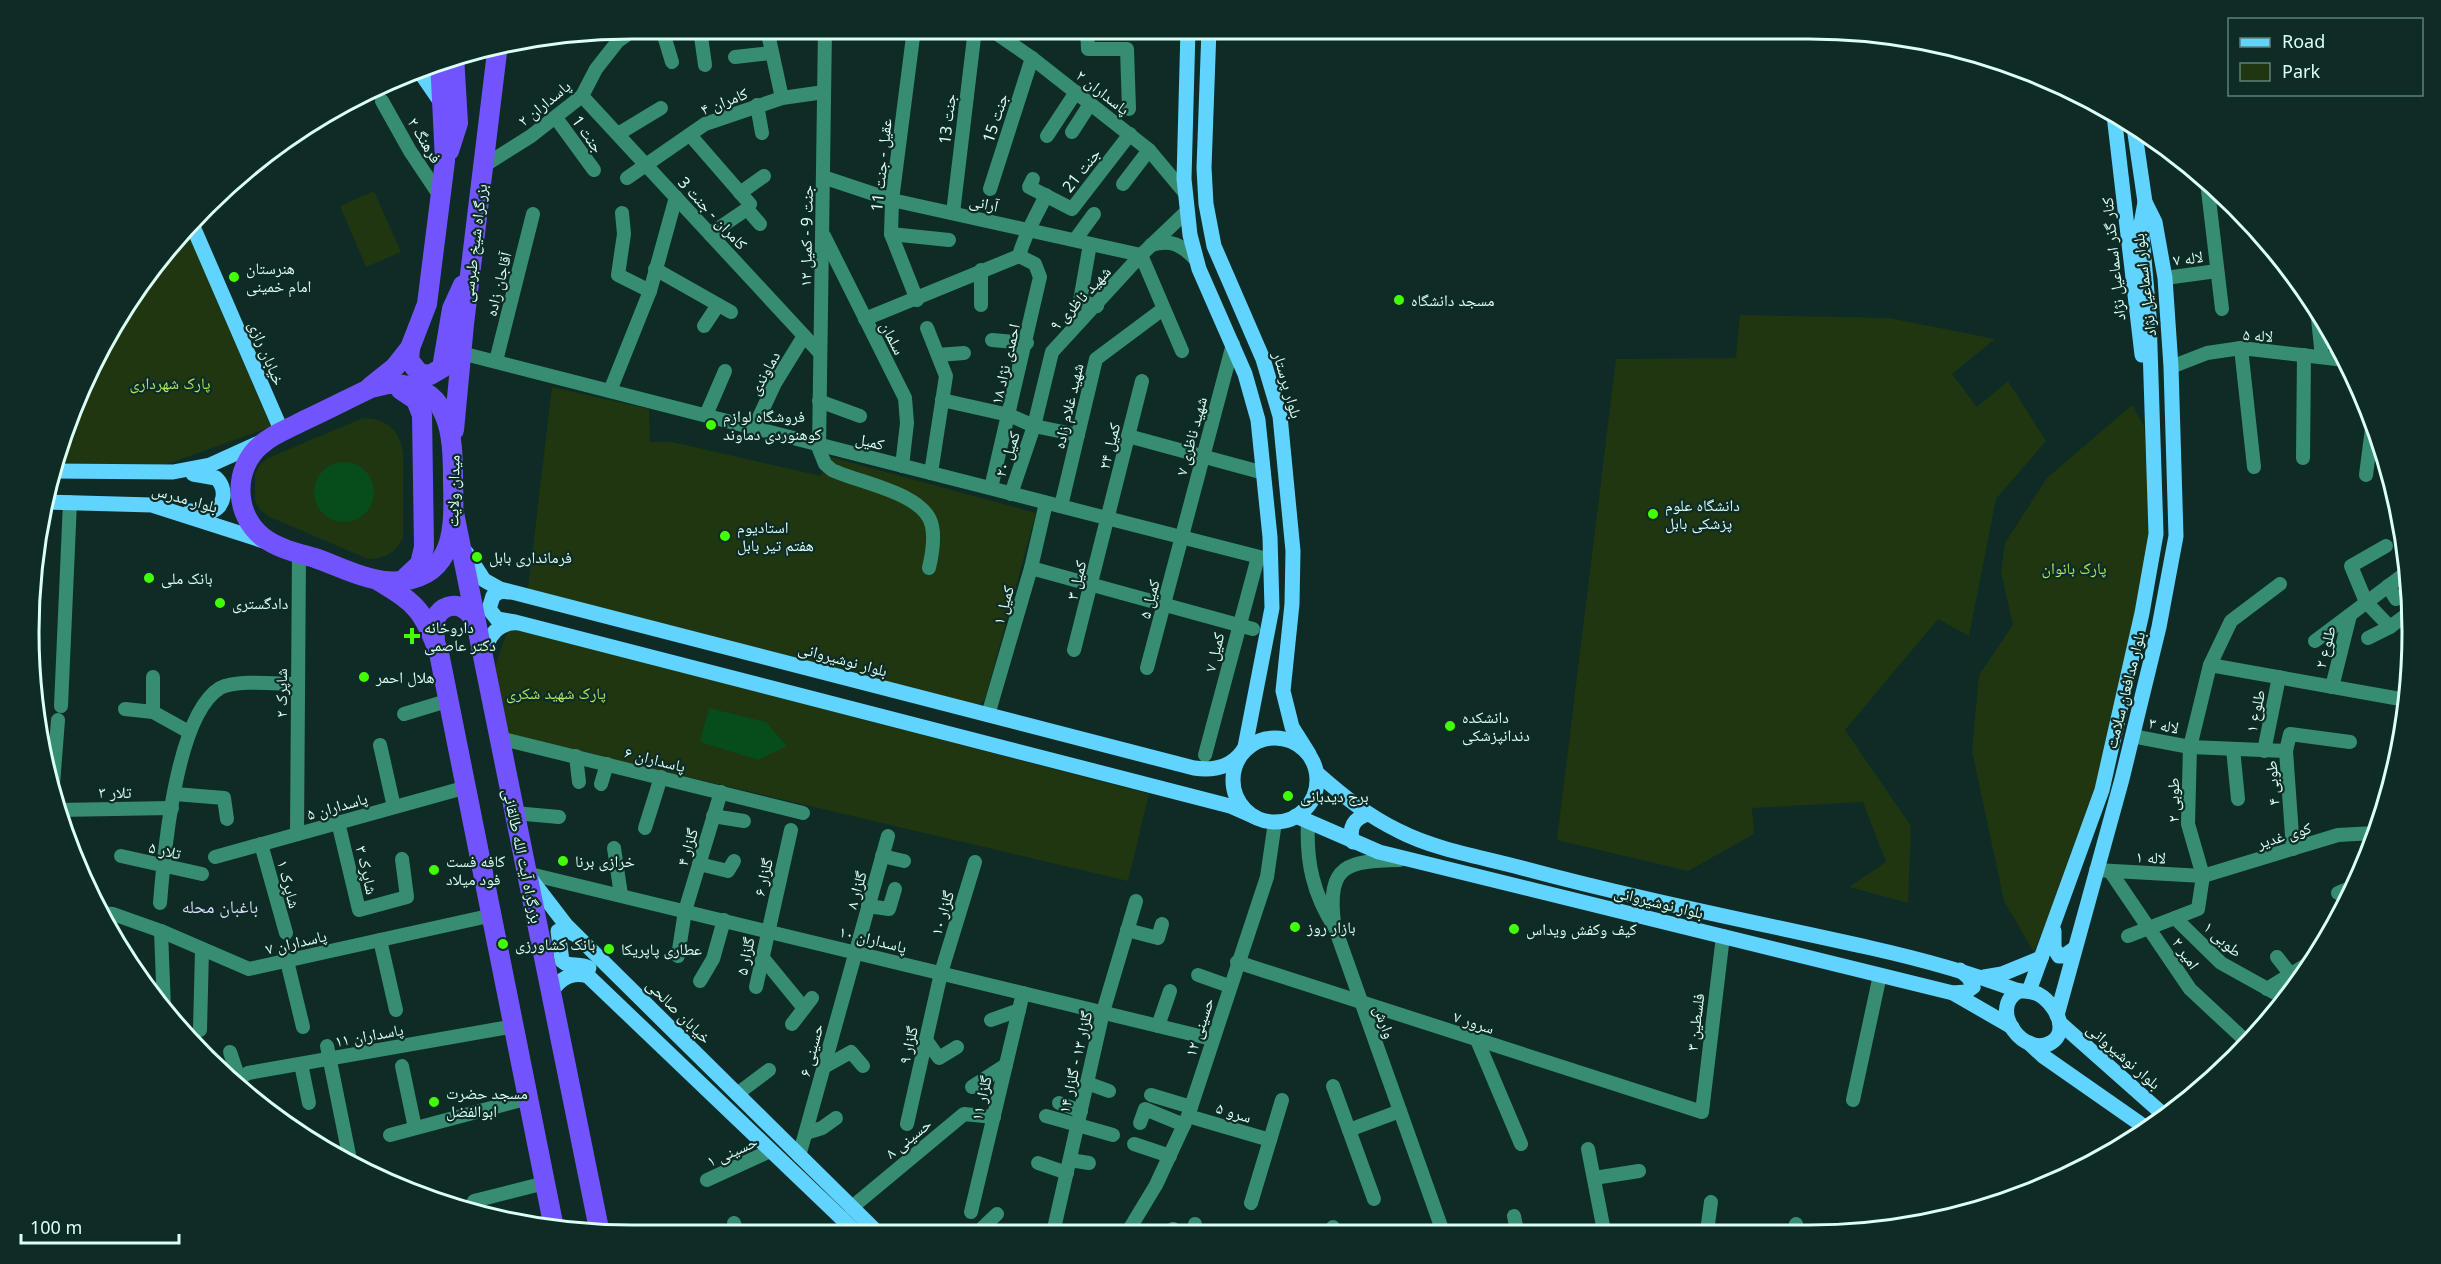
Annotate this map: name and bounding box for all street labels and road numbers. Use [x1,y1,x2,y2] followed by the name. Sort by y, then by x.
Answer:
[1072,64,1134,120] street label: پاسداران ۲
[513,75,575,131] street label: پاسداران ۲
[697,82,751,120] street label: کامران ۴
[977,91,1013,145] street label: جنت 15
[933,93,961,145] street label: جنت 13
[567,111,609,157] street label: جنت 1
[403,113,447,167] street label: فرهنگ ۲
[865,117,897,213] street label: عقیل - جنت 11
[1057,143,1105,197] street label: جنت 21
[673,172,753,255] street label: کامران - جنت 3
[456,183,492,303] street label: بزرگراه شیخ طبرسی
[794,185,818,287] street label: جنت 9 - کمیل ۱۲
[967,189,1001,217] street label: آرانی
[2096,196,2130,322] street label: کنار گذر اسماعیل نژاد
[2127,232,2161,338] street label: بلوار اسماعیل نژاد
[2172,245,2204,271] street label: لاله ۷
[479,249,517,318] street label: آقاجان زاده
[1044,261,1116,335] street label: شهید ناظری ۹
[244,317,290,389] street label: خیابان رازی
[875,318,911,358] street label: سلمان
[985,322,1025,406] street label: احمدی نژاد ۱۸
[2242,323,2274,347] street label: لاله ۵
[743,347,785,399] street label: دماوندی
[1268,348,1308,421] street label: بلوار پرستار
[1047,361,1089,451] street label: شهید غلام زاده
[1170,394,1212,478] street label: شهید ناظری ۷
[1093,420,1125,471] street label: کمیل ۲۴
[854,427,887,455] street label: کمیل
[989,428,1025,480] street label: کمیل ۲۰
[441,455,465,527] street label: میدان ولایت
[150,478,220,518] street label: بلوار مدرس
[1061,558,1092,602] street label: کمیل ۳
[1133,577,1165,621] street label: کمیل ۵
[987,582,1019,627] street label: کمیل ۱
[2309,623,2341,671] street label: طلوع ۲
[2100,629,2150,751] street label: بلوار مدافعان سلامت
[1199,630,1230,674] street label: کمیل ۷
[796,637,890,681] street label: بلوار نوشیروانی
[270,668,292,718] street label: شاپرک ۲
[2240,688,2270,734] street label: طلوع ۱
[2147,711,2181,739] street label: لاله ۳
[622,741,688,777] street label: پاسداران ۶
[2259,760,2285,806] street label: طوبی ۴
[2162,778,2184,822] street label: طوبی ۲
[99,781,132,803] street label: تلار ۳
[304,787,370,825] street label: پاسداران ۵
[498,787,548,925] street label: بزرگراه آیت الله طالقانی
[2253,816,2314,854] street label: کوی غدیر
[671,825,703,869] street label: گلزار ۴
[147,836,184,864] street label: تلار ۵
[351,843,383,897] street label: شاپرک ۳
[2135,845,2167,869] street label: لاله ۱
[748,855,778,898] street label: گلزار ۶
[272,857,306,911] street label: شاپرک ۱
[840,868,872,911] street label: گلزار ۸
[1612,880,1706,924] street label: بلوار نوشیروانی
[925,888,959,938] street label: گلزار ۱۰
[2199,916,2247,962] street label: طوبی ۱
[837,920,910,958] street label: پاسداران ١٠
[263,924,329,960] street label: پاسداران ۷
[2167,932,2205,974] street label: امیر ۲
[730,935,760,977] street label: گلزار ۵
[642,974,716,1048] street label: خیابان صالحی
[1681,992,1709,1052] street label: فلسطین ۳
[1179,995,1219,1059] street label: حسینی ۱۲
[1369,1002,1401,1042] street label: وارش
[1451,1005,1497,1039] street label: سرور ۷
[1053,1008,1098,1115] street label: گلزار ۱۳ - گلزار ۱۴
[333,1018,405,1052] street label: پاسداران ١١
[2082,1018,2166,1094] street label: بلوار نوشیروانی
[793,1021,829,1079] street label: حسینی ۶
[893,1023,923,1066] street label: گلزار ٩
[965,1073,997,1123] street label: گلزار ١١
[1214,1096,1254,1128] street label: سرو ۵
[880,1113,936,1163] street label: حسینی ۸
[703,1130,761,1172] street label: حسینی ۱

